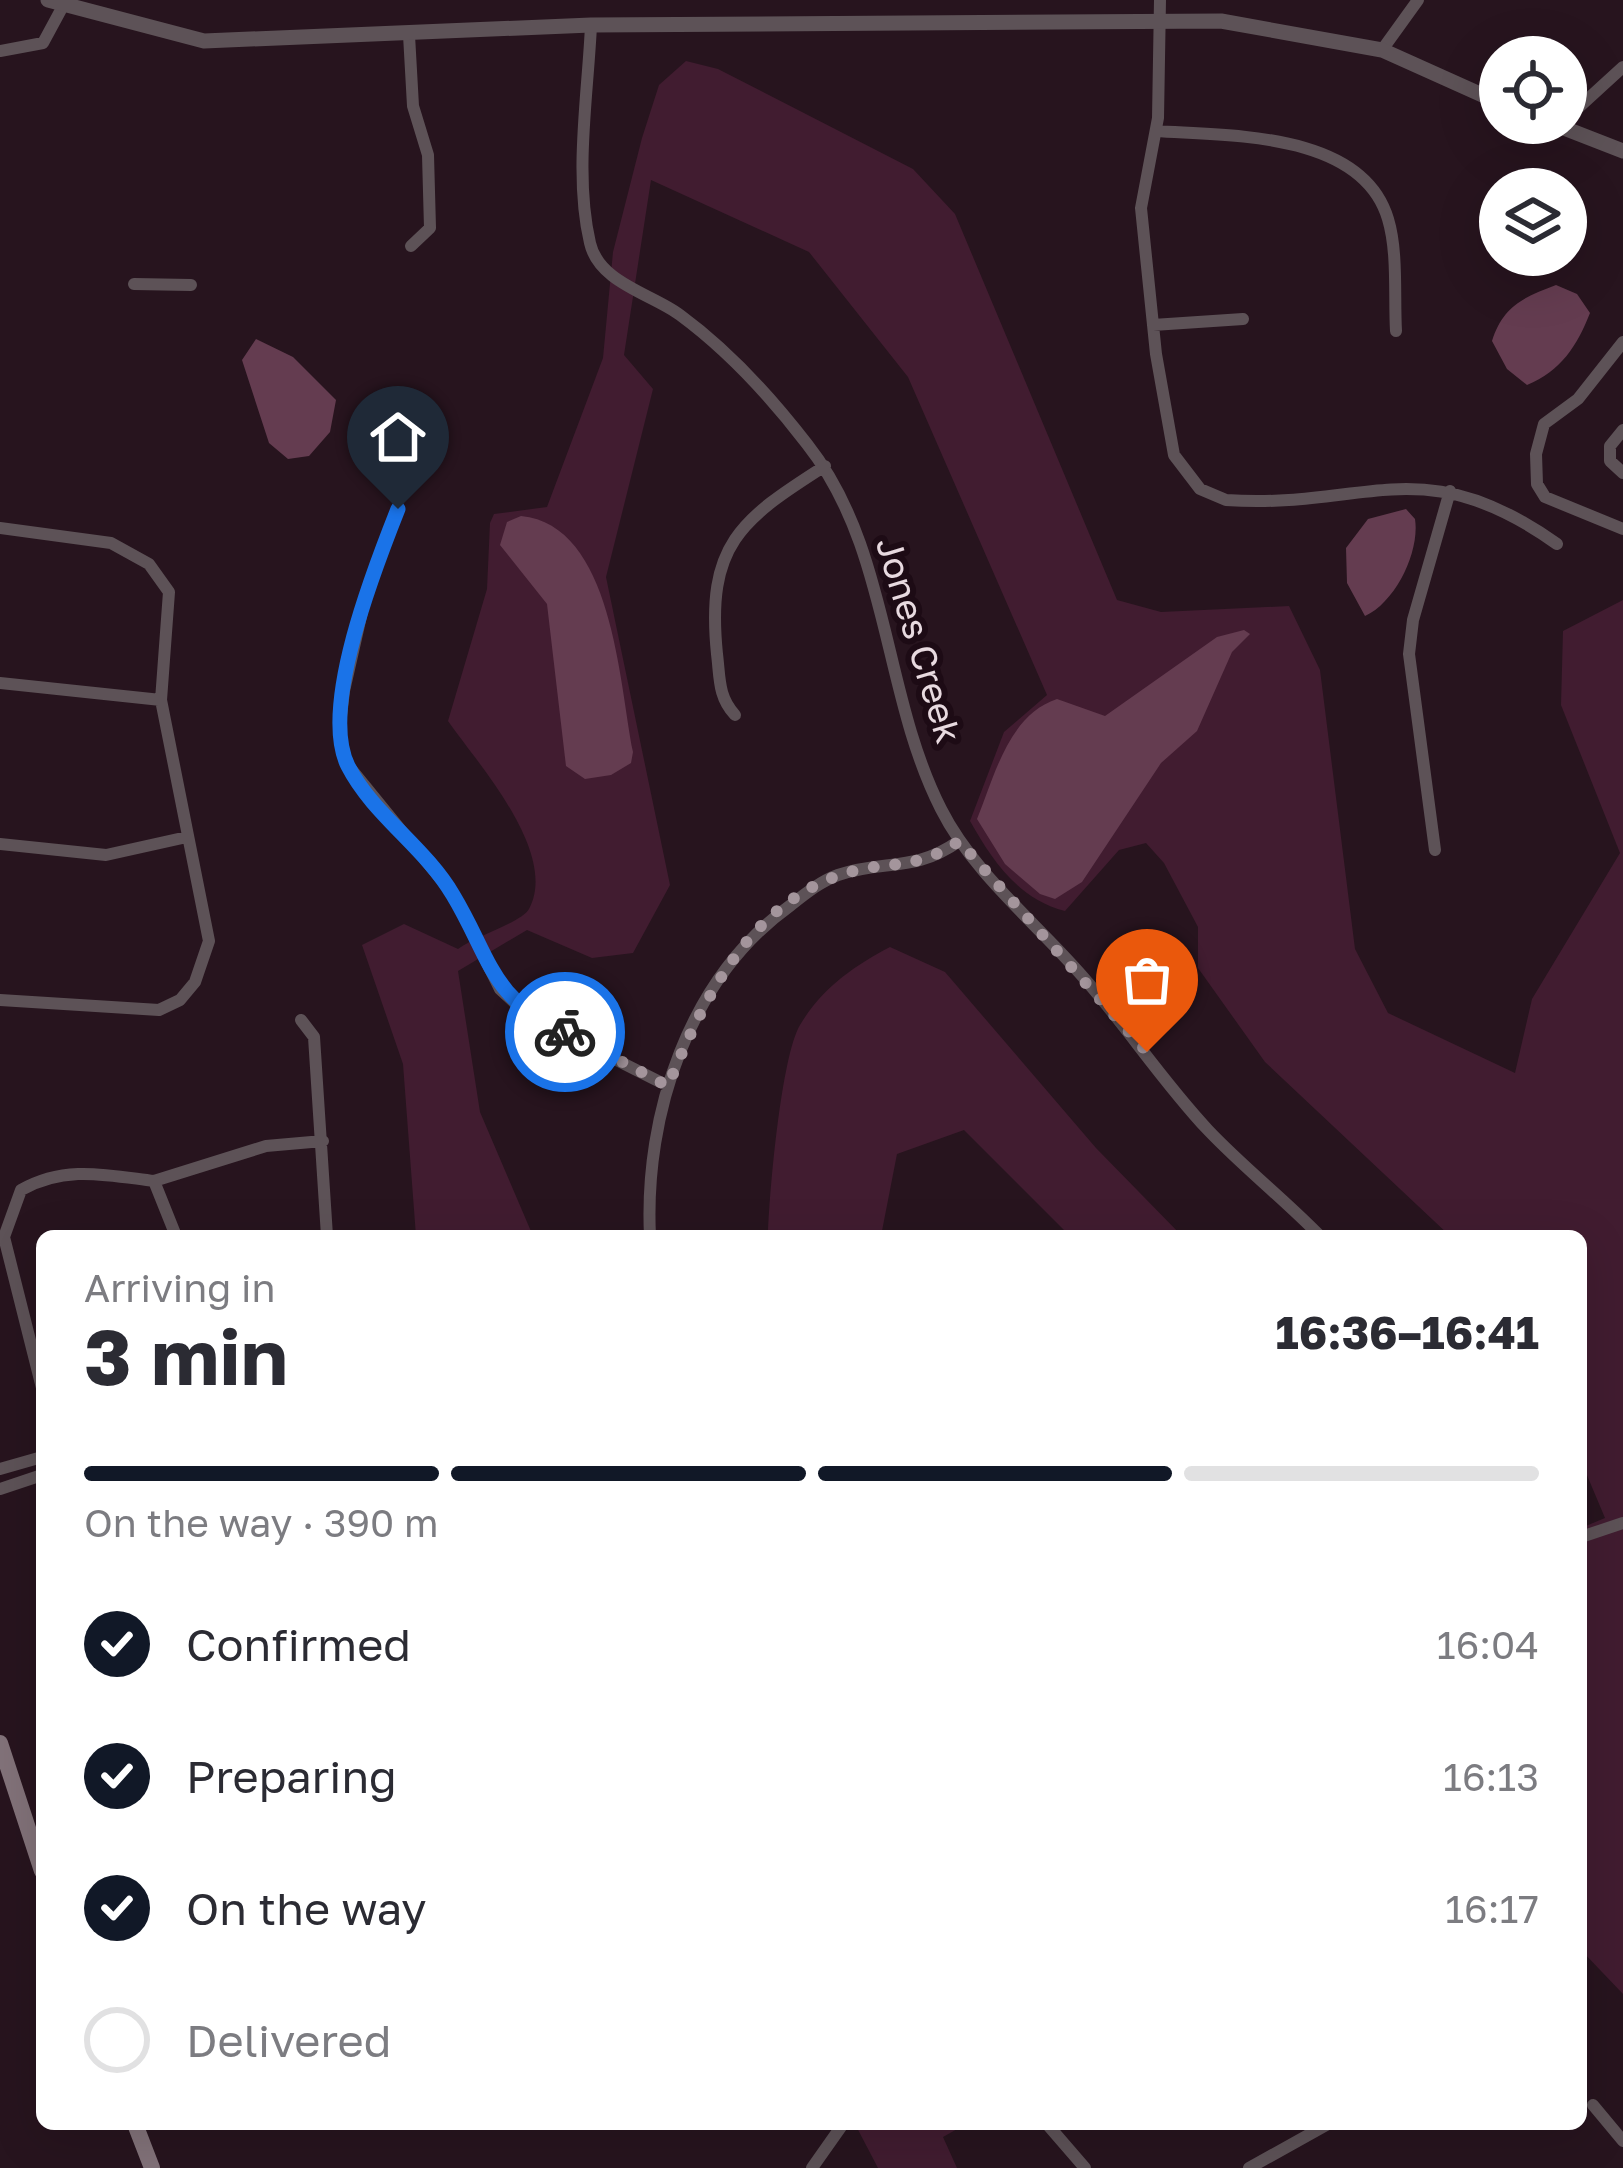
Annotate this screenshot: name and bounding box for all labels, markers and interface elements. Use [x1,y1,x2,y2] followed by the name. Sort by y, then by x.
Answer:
[1479,36,1587,276] map controls
[1479,36,1587,144] button: locate
[1479,168,1587,276] button: layers
[347,386,449,509] pin
[365,404,431,470] icon: home
[868,532,971,748] street label: Jones Creek
[1096,929,1198,1052] pin
[1114,947,1180,1013] icon: bag
[505,972,625,1092] courier
[532,999,598,1065] icon: bike
[84,1264,275,1311] text: Arriving in
[1276,1305,1539,1359] text: 16:36–16:41
[84,1309,288,1402] text: 3 min
[84,1499,439,1546] text: On the way · 390 m
[84,1611,150,1677] icon: check
[186,1617,411,1671] text: Confirmed
[1437,1621,1539,1668] text: 16:04
[84,1743,150,1809] icon: check
[186,1749,397,1803] text: Preparing
[1443,1753,1539,1800] text: 16:13
[84,1875,150,1941] icon: check
[186,1881,427,1935] text: On the way
[1445,1885,1539,1932] text: 16:17
[186,2013,391,2067] text: Delivered

